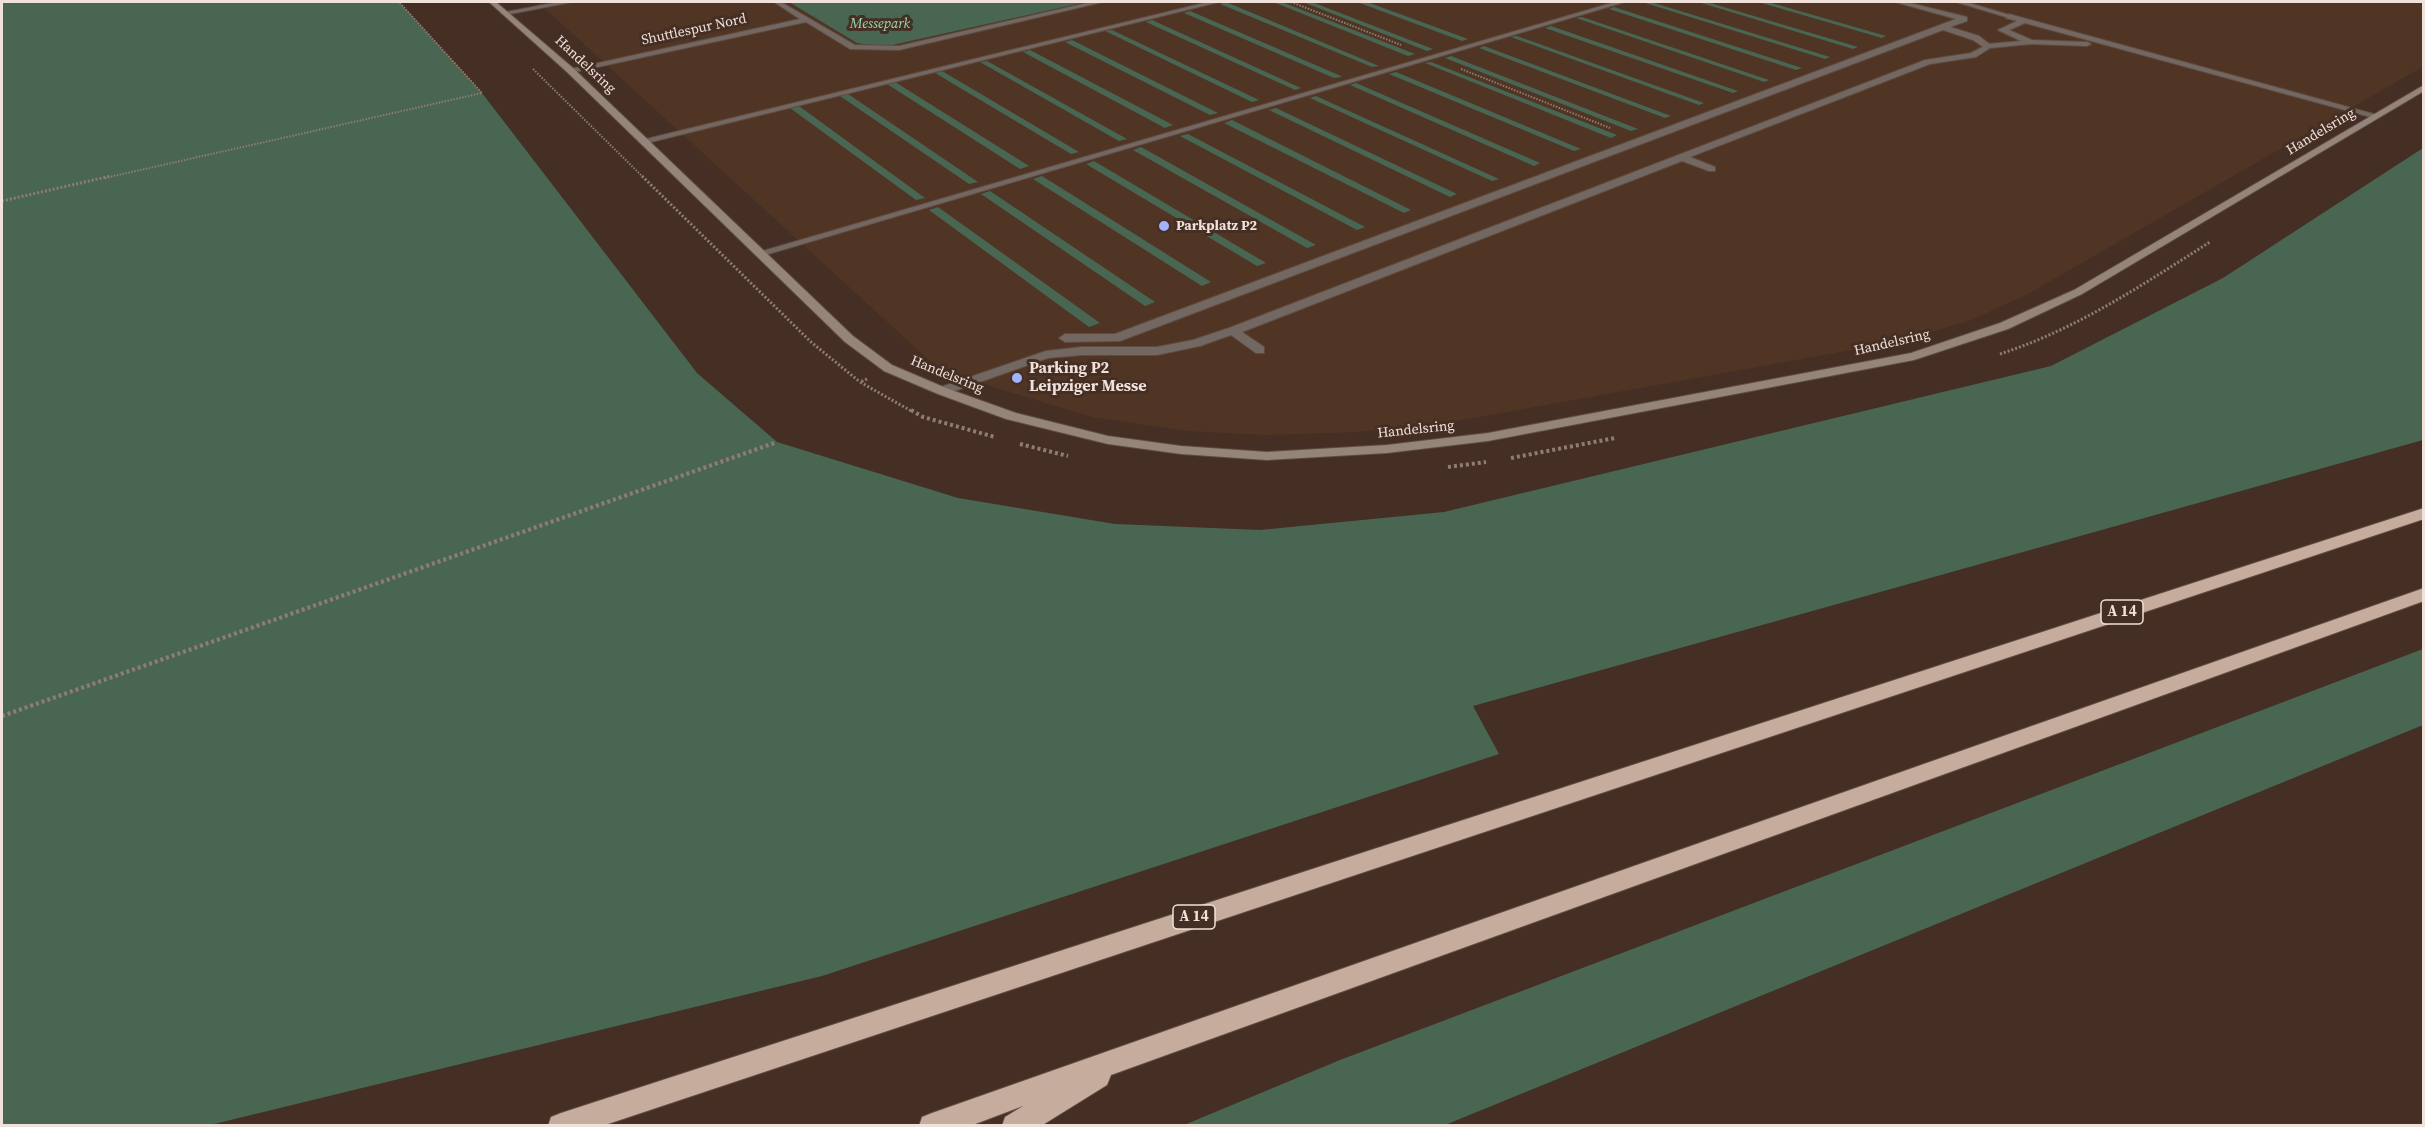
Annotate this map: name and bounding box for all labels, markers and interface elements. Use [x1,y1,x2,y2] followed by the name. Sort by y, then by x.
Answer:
[640,11,748,49] street label: Shuttlespur Nord
[850,16,910,32] park label: Messepark
[551,32,619,98] street label: Handelsring
[2284,105,2358,159] street label: Handelsring
[1176,218,1257,234] place label: Parkplatz P2
[1157,219,1171,233] marker: Parkplatz P2
[1852,326,1932,360] street label: Handelsring
[908,353,986,397] street label: Handelsring
[1029,359,1147,397] place label: Parking P2 Leipziger Messe
[1010,371,1024,385] marker: Parking P2 Leipziger Messe
[1377,418,1455,442] street label: Handelsring
[2101,600,2143,624] road number: A 14
[1173,905,1215,929] road number: A 14

